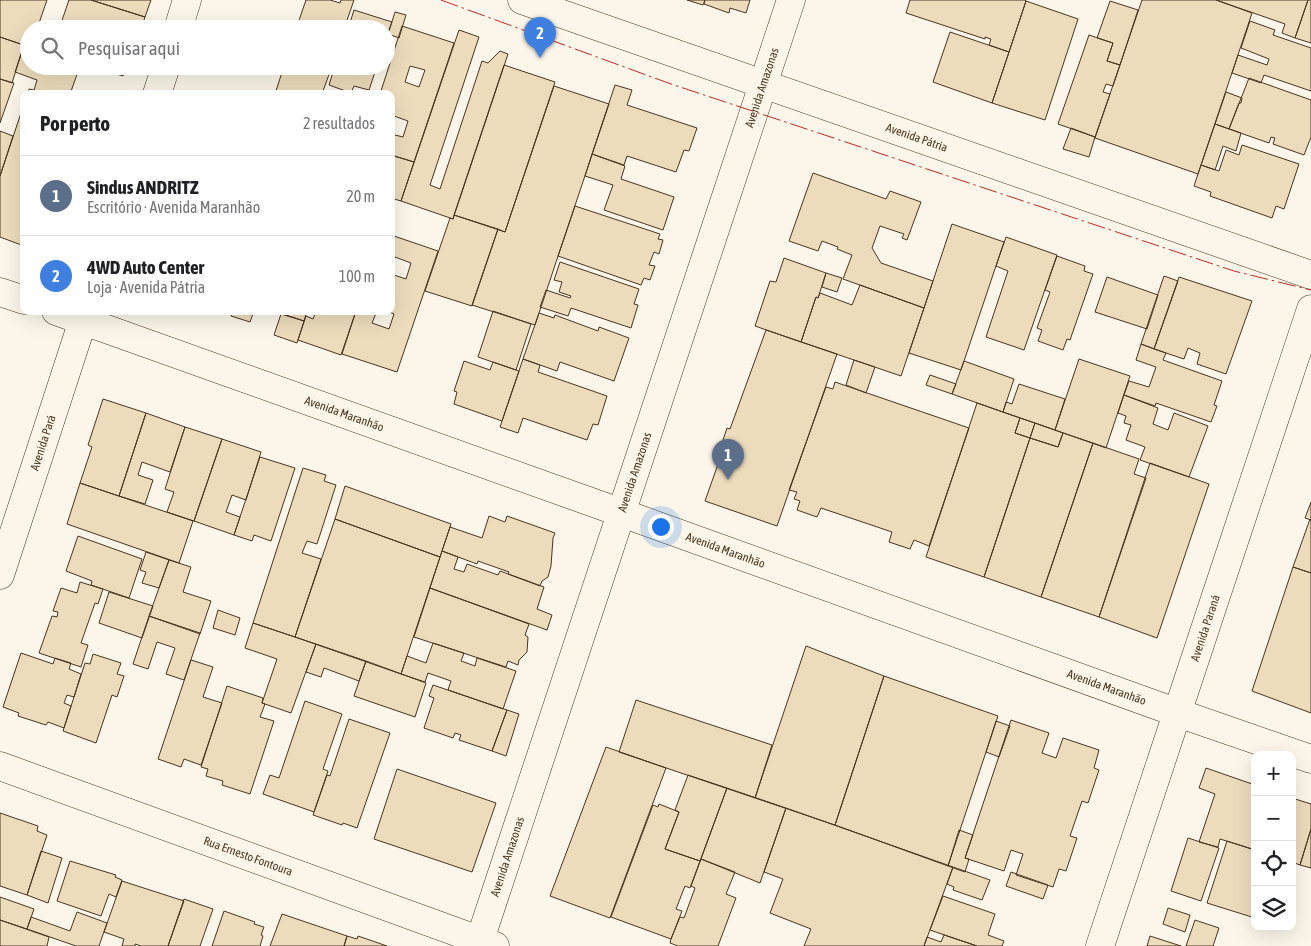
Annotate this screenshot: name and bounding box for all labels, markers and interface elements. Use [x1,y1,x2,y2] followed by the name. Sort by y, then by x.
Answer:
[524,17,556,58] pin: 2
[20,20,395,75] search box
[38,34,66,62] icon: search
[78,37,180,59] text: Pesquisar aqui
[742,46,782,130] street label: Avenida Amazonas
[40,111,110,135] text: Por perto
[303,114,375,132] text: 2 resultados
[884,120,949,155] street label: Avenida Pátria
[87,176,198,198] text: Sindus ANDRITZ
[52,187,60,205] text: 1
[346,187,375,205] text: 20 m
[87,198,260,216] text: Escritório · Avenida Maranhão
[87,256,204,278] text: 4WD Auto Center
[52,267,60,285] text: 2
[339,267,375,285] text: 100 m
[87,278,205,296] text: Loja · Avenida Pátria
[303,393,386,435] street label: Avenida Maranhão
[27,413,59,473] street label: Avenida Pará
[615,430,654,514] street label: Avenida Amazonas
[712,439,744,480] pin: 1
[648,514,674,540] your location
[684,530,767,571] street label: Avenida Maranhão
[1188,593,1223,663] street label: Avenida Paraná
[1065,667,1148,708] street label: Avenida Maranhão
[1251,751,1296,931] map controls
[1251,751,1296,796] button: +
[1251,796,1296,841] button: −
[488,815,527,899] street label: Avenida Amazonas
[202,834,295,879] street label: Rua Ernesto Fontoura
[1251,841,1296,886] button: locate
[1251,886,1296,931] button: layers

